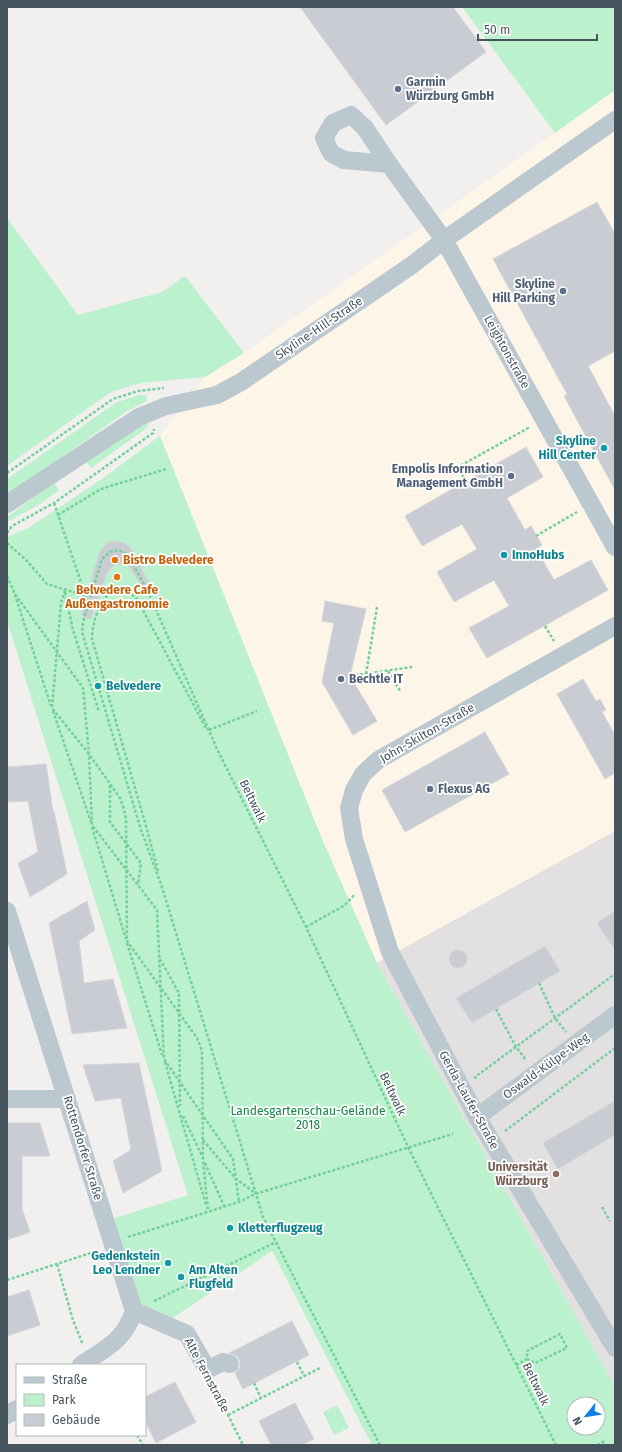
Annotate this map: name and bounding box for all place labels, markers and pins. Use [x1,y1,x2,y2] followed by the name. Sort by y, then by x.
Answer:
[406,75,494,103] place label: Garmin Würzburg GmbH
[393,84,403,94] marker: Garmin Würzburg GmbH
[492,277,555,305] place label: Skyline Hill Parking
[558,286,568,296] marker: Skyline Hill Parking
[539,434,596,462] place label: Skyline Hill Center
[599,443,609,453] marker: Skyline Hill Center
[392,462,503,490] place label: Empolis Information Management GmbH
[506,471,516,481] marker: Empolis Information Management GmbH
[512,548,564,562] place label: InnoHubs
[499,550,509,560] marker: InnoHubs
[123,553,214,567] place label: Bistro Belvedere
[110,555,120,565] marker: Bistro Belvedere
[112,572,122,582] marker: Belvedere Cafe Außengastronomie
[64,583,169,611] place label: Belvedere Cafe Außengastronomie
[349,672,404,686] place label: Bechtle IT
[336,674,346,684] marker: Bechtle IT
[106,679,161,693] place label: Belvedere
[93,681,103,691] marker: Belvedere
[438,782,490,796] place label: Flexus AG
[425,784,435,794] marker: Flexus AG
[488,1160,548,1188] place label: Universität Würzburg
[551,1169,561,1179] marker: Universität Würzburg
[238,1221,323,1235] place label: Kletterflugzeug
[225,1223,235,1233] marker: Kletterflugzeug
[91,1249,160,1277] place label: Gedenkstein Leo Lendner
[163,1258,173,1268] marker: Gedenkstein Leo Lendner
[188,1263,238,1291] place label: Am Alten Flugfeld
[176,1272,186,1282] marker: Am Alten Flugfeld

